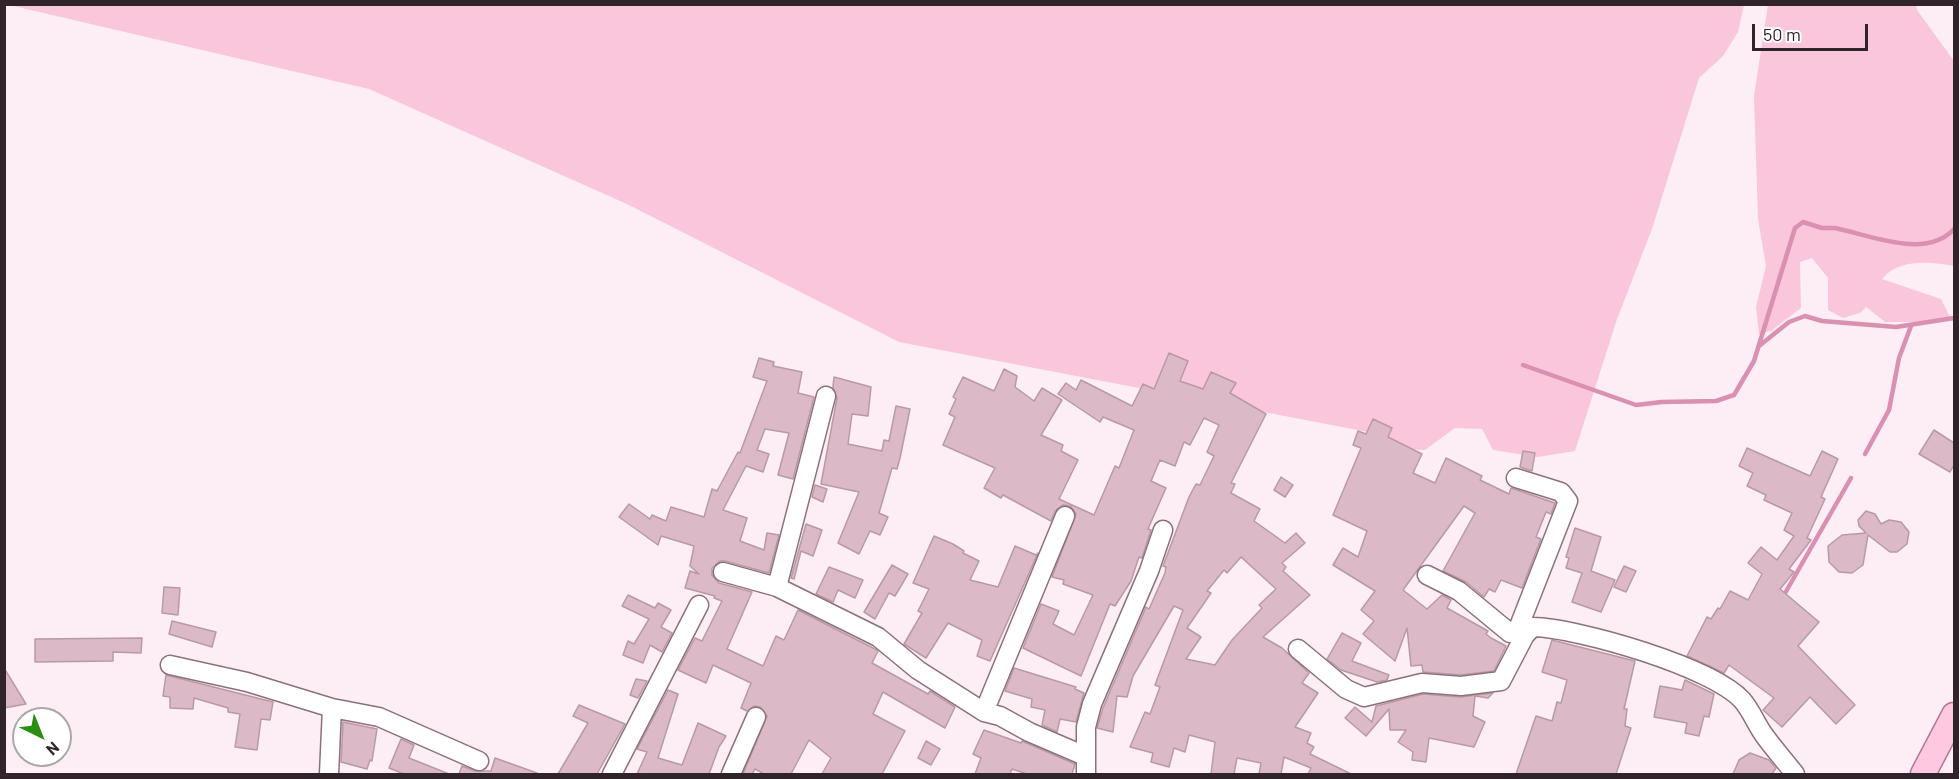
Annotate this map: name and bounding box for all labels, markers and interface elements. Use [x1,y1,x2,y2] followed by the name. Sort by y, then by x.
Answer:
[1755,12,1870,50] scale bar
[1763,23,1801,45] text: 50 m
[12,707,72,767] north arrow
[43,738,64,760] text: N

